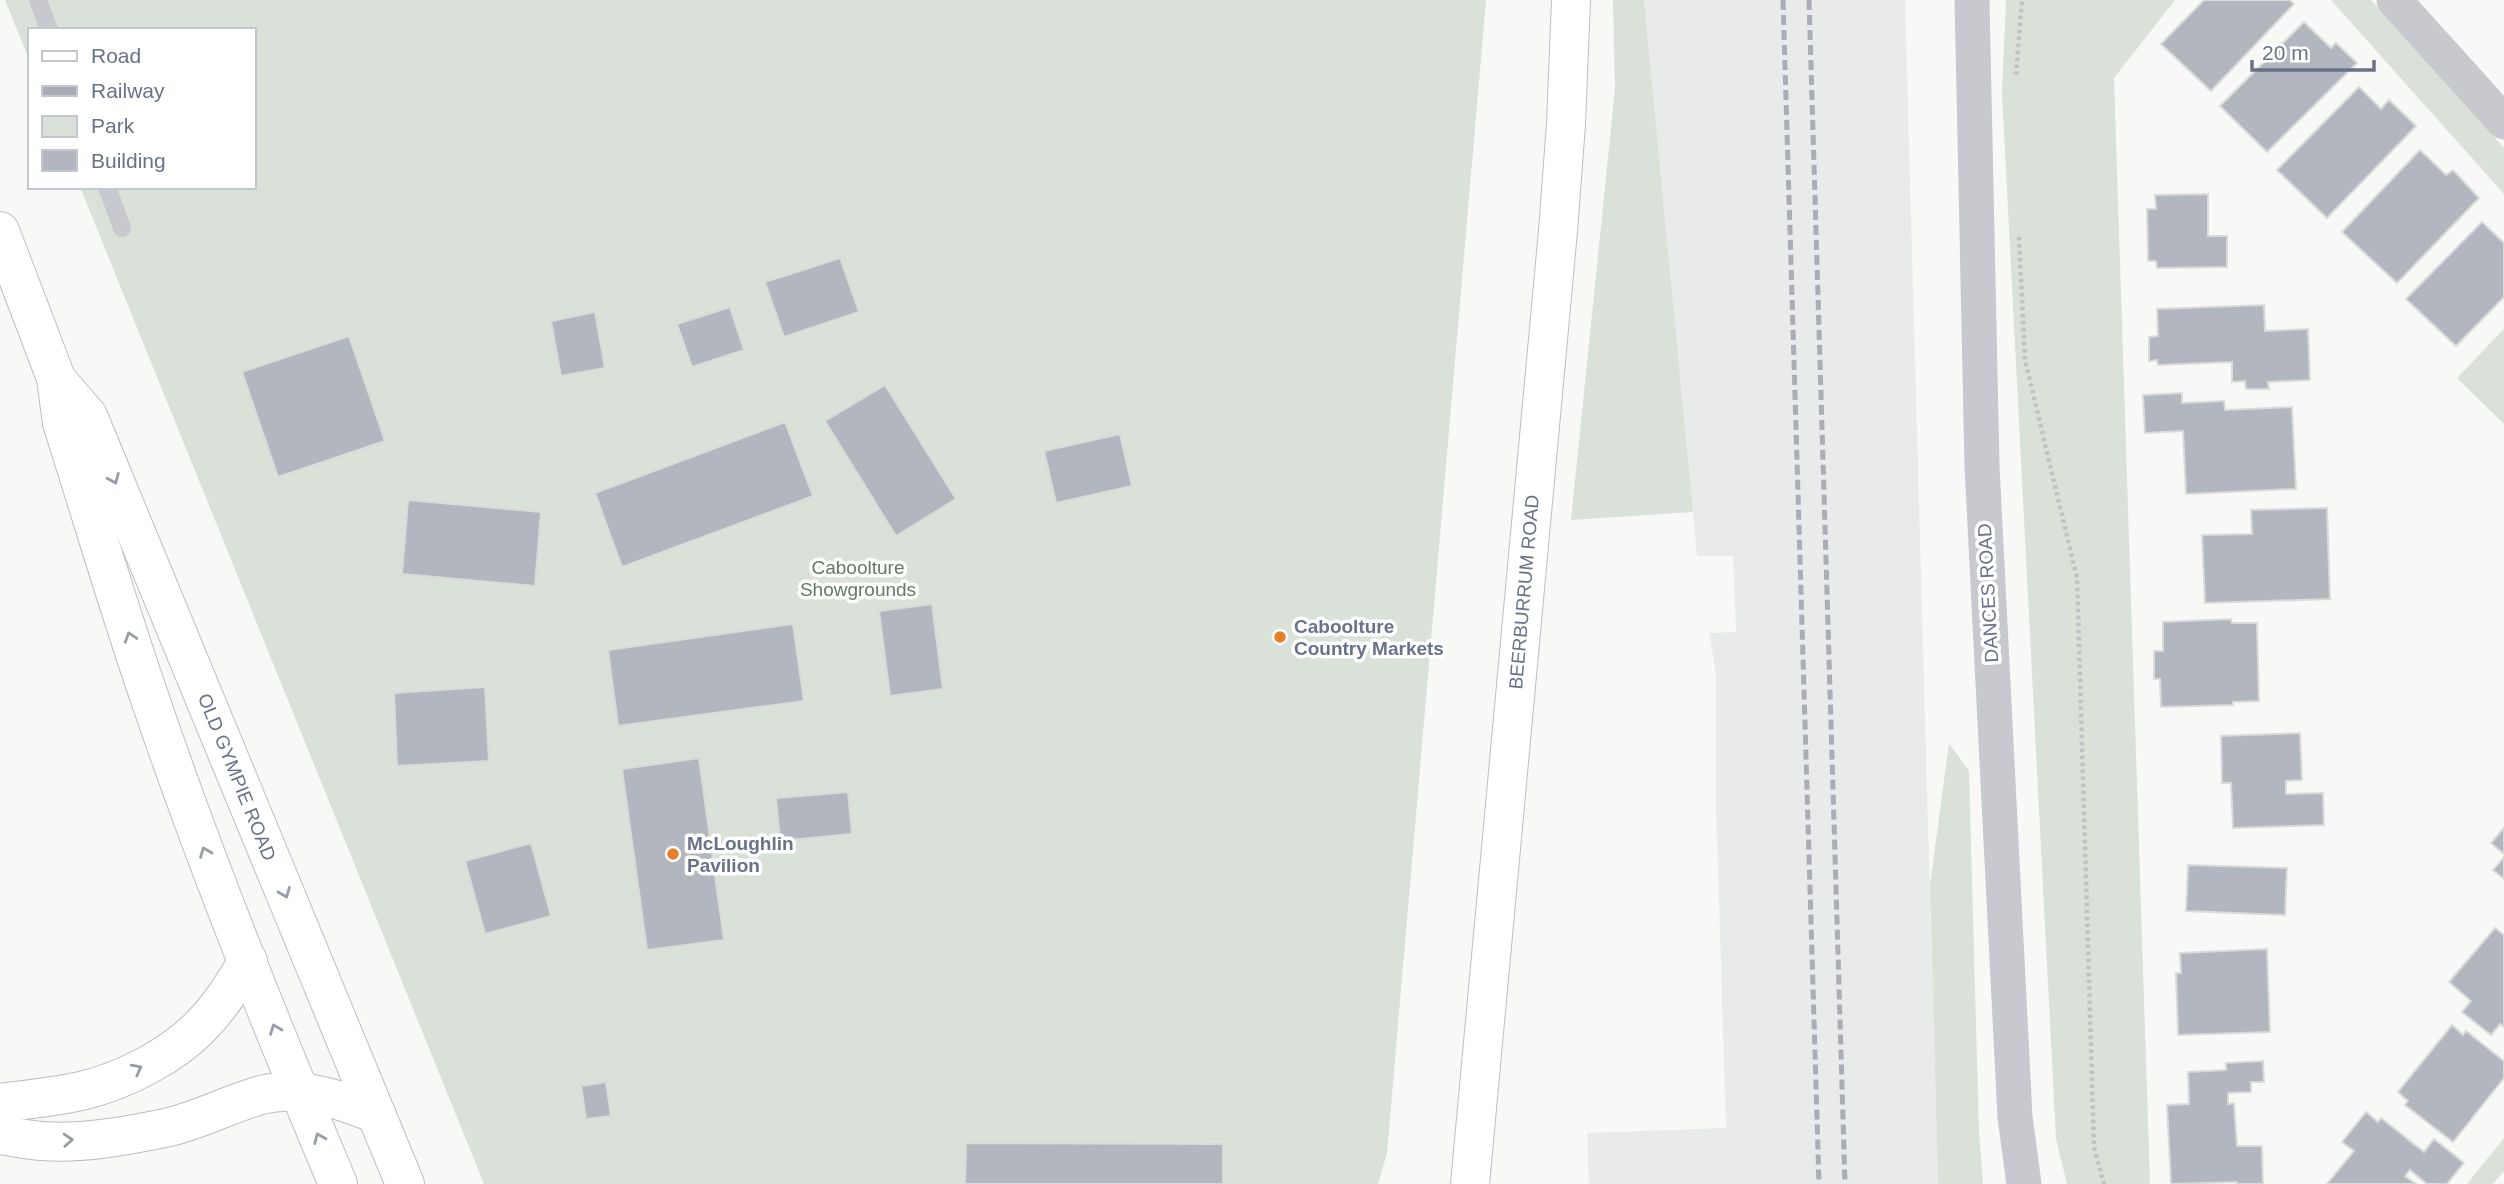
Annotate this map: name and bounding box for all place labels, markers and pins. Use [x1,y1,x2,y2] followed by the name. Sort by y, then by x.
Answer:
[1294,616,1444,659] place label: Caboolture Country Markets
[1272,629,1288,645] marker: Caboolture Country Markets
[687,833,794,876] place label: McLoughlin Pavilion
[665,846,681,862] marker: McLoughlin Pavilion

